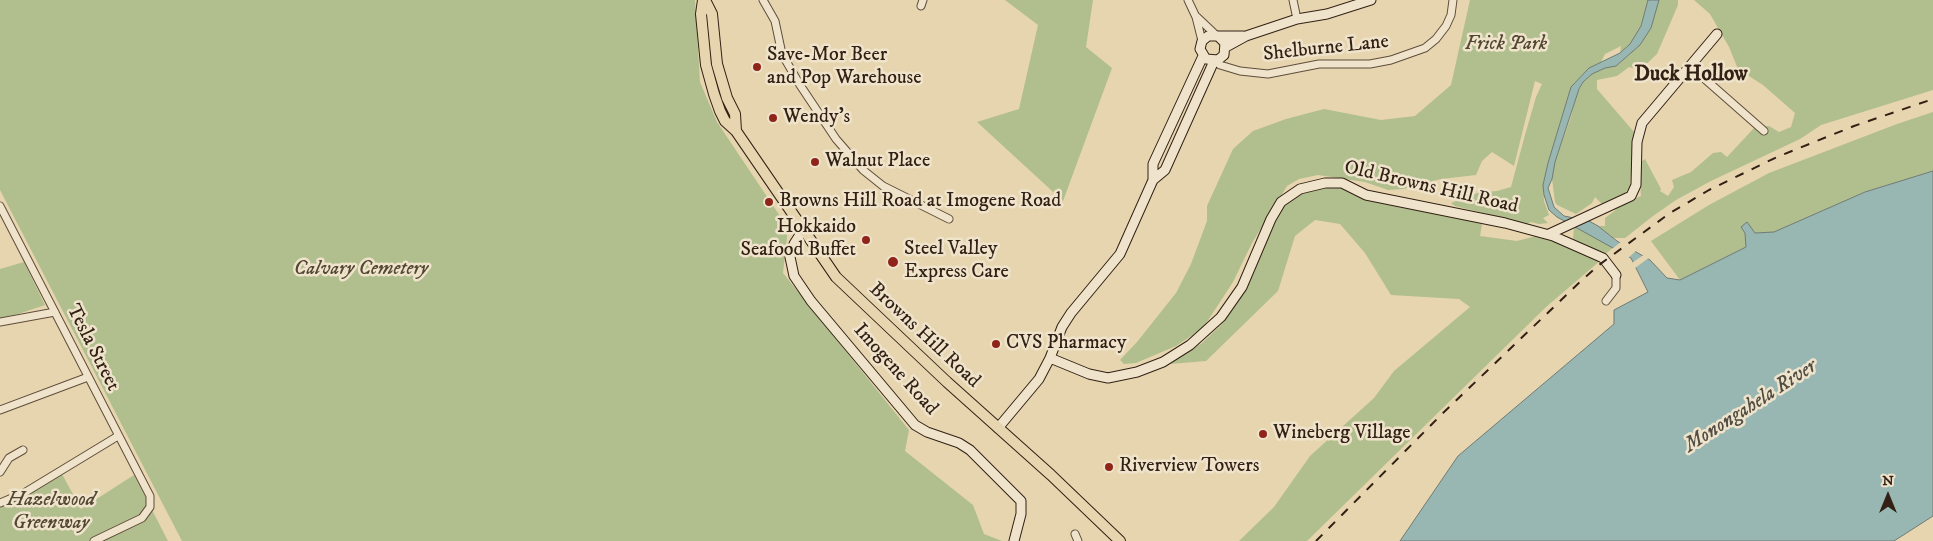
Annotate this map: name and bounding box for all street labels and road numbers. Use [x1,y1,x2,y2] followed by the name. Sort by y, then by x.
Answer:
[1262,30,1390,68] street label: Shelburne Lane
[1342,156,1520,220] street label: Old Browns Hill Road
[863,278,985,394] street label: Browns Hill Road
[60,301,124,395] street label: Tesla Street
[848,319,942,421] street label: Imogene Road

